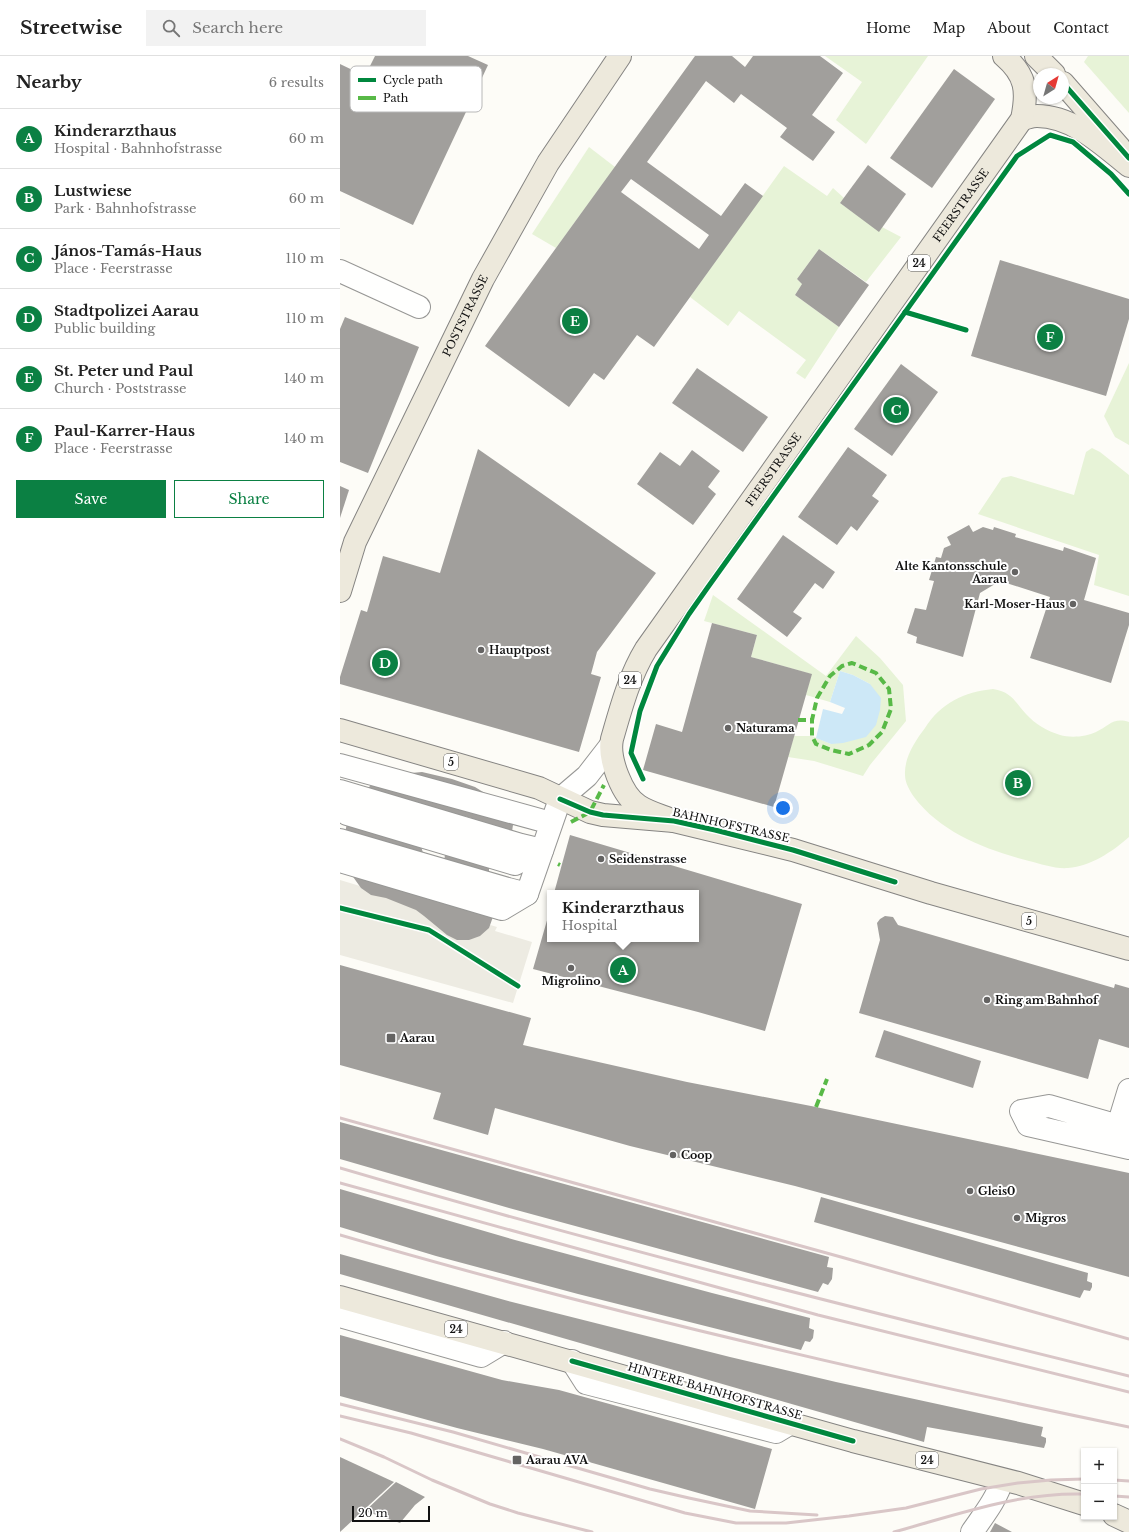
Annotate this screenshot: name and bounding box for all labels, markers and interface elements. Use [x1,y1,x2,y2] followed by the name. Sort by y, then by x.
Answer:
[146,10,426,46] search box
[20,16,122,39] text: Streetwise
[160,17,182,39] icon: search
[192,18,283,37] text: Search here
[866,19,911,37] text: Home
[933,19,965,37] text: Map
[987,19,1031,37] text: About
[1053,19,1109,37] text: Contact
[350,66,482,112] legend
[1033,68,1069,104] north arrow
[16,72,82,93] text: Nearby
[383,73,443,87] text: Cycle path
[269,74,324,91] text: 6 results
[383,91,409,105] text: Path
[54,121,177,140] text: Kinderarzthaus
[24,130,34,147] text: A
[289,130,324,147] text: 60 m
[54,140,222,157] text: Hospital · Bahnhofstrasse
[930,166,992,245] street label: FEERSTRASSE
[54,181,132,200] text: Lustwiese
[24,190,34,207] text: B
[289,190,324,207] text: 60 m
[54,200,197,217] text: Park · Bahnhofstrasse
[54,241,202,260] text: János-Tamás-Haus
[24,250,34,267] text: C
[285,250,324,267] text: 110 m
[908,255,930,271] road number: 24
[54,260,173,277] text: Place · Feerstrasse
[439,273,491,359] street label: POSTSTRASSE
[54,301,199,320] text: Stadtpolizei Aarau
[562,306,588,336] pin: E
[23,310,35,327] text: D
[285,310,324,327] text: 110 m
[54,320,155,337] text: Public building
[1037,322,1063,352] pin: F
[54,361,193,380] text: St. Peter und Paul
[24,370,34,387] text: E
[284,370,324,387] text: 140 m
[54,380,187,397] text: Church · Poststrasse
[883,395,909,425] pin: C
[54,421,195,440] text: Paul-Karrer-Haus
[25,430,33,447] text: F
[284,430,324,447] text: 140 m
[742,430,804,509] street label: FEERSTRASSE
[54,440,173,457] text: Place · Feerstrasse
[16,480,166,518] button: Save
[174,480,324,518] button: Share
[894,559,1008,586] place label: Alte Kantonsschule Aarau
[1010,567,1020,577] marker: Alte Kantonsschule Aarau
[964,597,1065,611] place label: Karl-Moser-Haus
[1068,599,1078,609] marker: Karl-Moser-Haus
[489,643,550,657] place label: Hauptpost
[476,645,486,655] marker: Hauptpost
[372,648,398,678] pin: D
[619,672,641,688] road number: 24
[736,721,795,735] place label: Naturama
[723,723,733,733] marker: Naturama
[444,754,458,770] road number: 5
[1005,768,1031,798] pin: B
[773,798,793,818] your location
[671,805,791,845] street label: BAHNHOFSTRASSE
[609,852,687,866] place label: Seidenstrasse
[596,854,606,864] marker: Seidenstrasse
[547,890,699,942] popup
[562,898,684,917] text: Kinderarzthaus
[1022,913,1036,929] road number: 5
[562,917,617,934] text: Hospital
[610,955,636,985] pin: A
[566,963,576,973] marker: Migrolino
[541,974,601,988] place label: Migrolino
[995,993,1099,1007] place label: Ring am Bahnhof
[982,995,992,1005] marker: Ring am Bahnhof
[399,1031,435,1045] place label: Aarau
[385,1032,397,1044] marker: Aarau
[681,1148,713,1162] place label: Coop
[668,1150,678,1160] marker: Coop
[978,1184,1015,1198] place label: Gleis0
[965,1186,975,1196] marker: Gleis0
[1025,1211,1066,1225] place label: Migros
[1012,1213,1022,1223] marker: Migros
[445,1321,467,1337] road number: 24
[626,1359,804,1423] street label: HINTERE BAHNHOFSTRASSE
[1081,1448,1117,1520] map controls
[1081,1448,1117,1484] button: +
[916,1452,938,1468] road number: 24
[525,1453,589,1467] place label: Aarau AVA
[511,1454,523,1466] marker: Aarau AVA
[1081,1484,1117,1520] button: −
[352,1504,430,1523] scale bar
[358,1506,388,1520] text: 20 m

